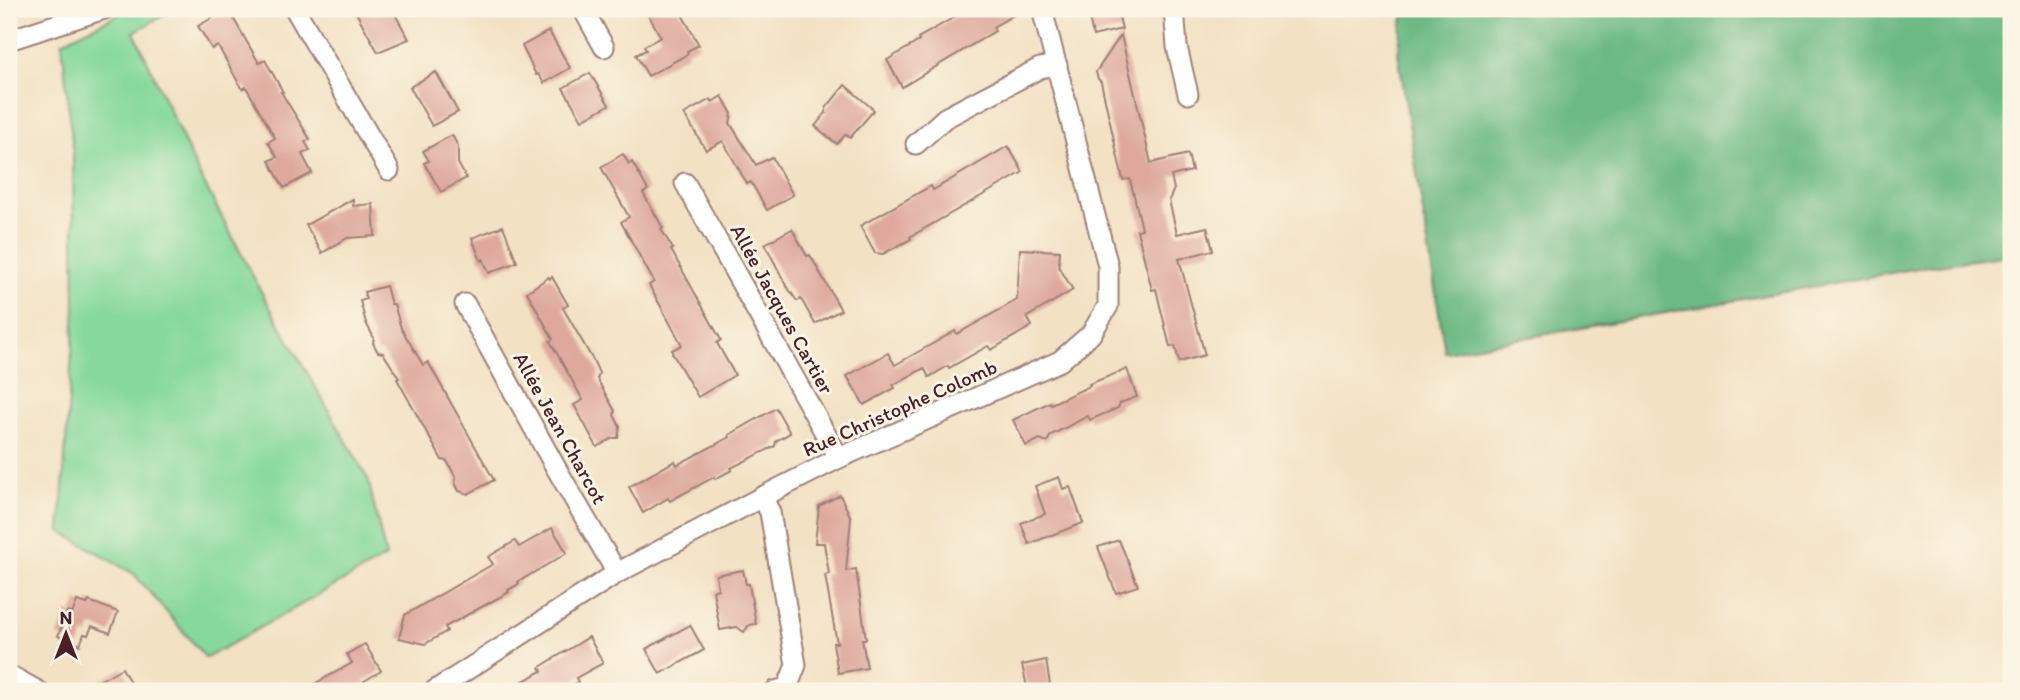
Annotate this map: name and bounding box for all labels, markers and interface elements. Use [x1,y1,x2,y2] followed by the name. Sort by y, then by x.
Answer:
[725,219,840,398] street label: Allée Jacques Cartier
[508,347,613,508] street label: Allée Jean Charcot
[799,353,1001,462] street label: Rue Christophe Colomb
[32,598,102,668] north arrow
[60,606,72,629] text: N

